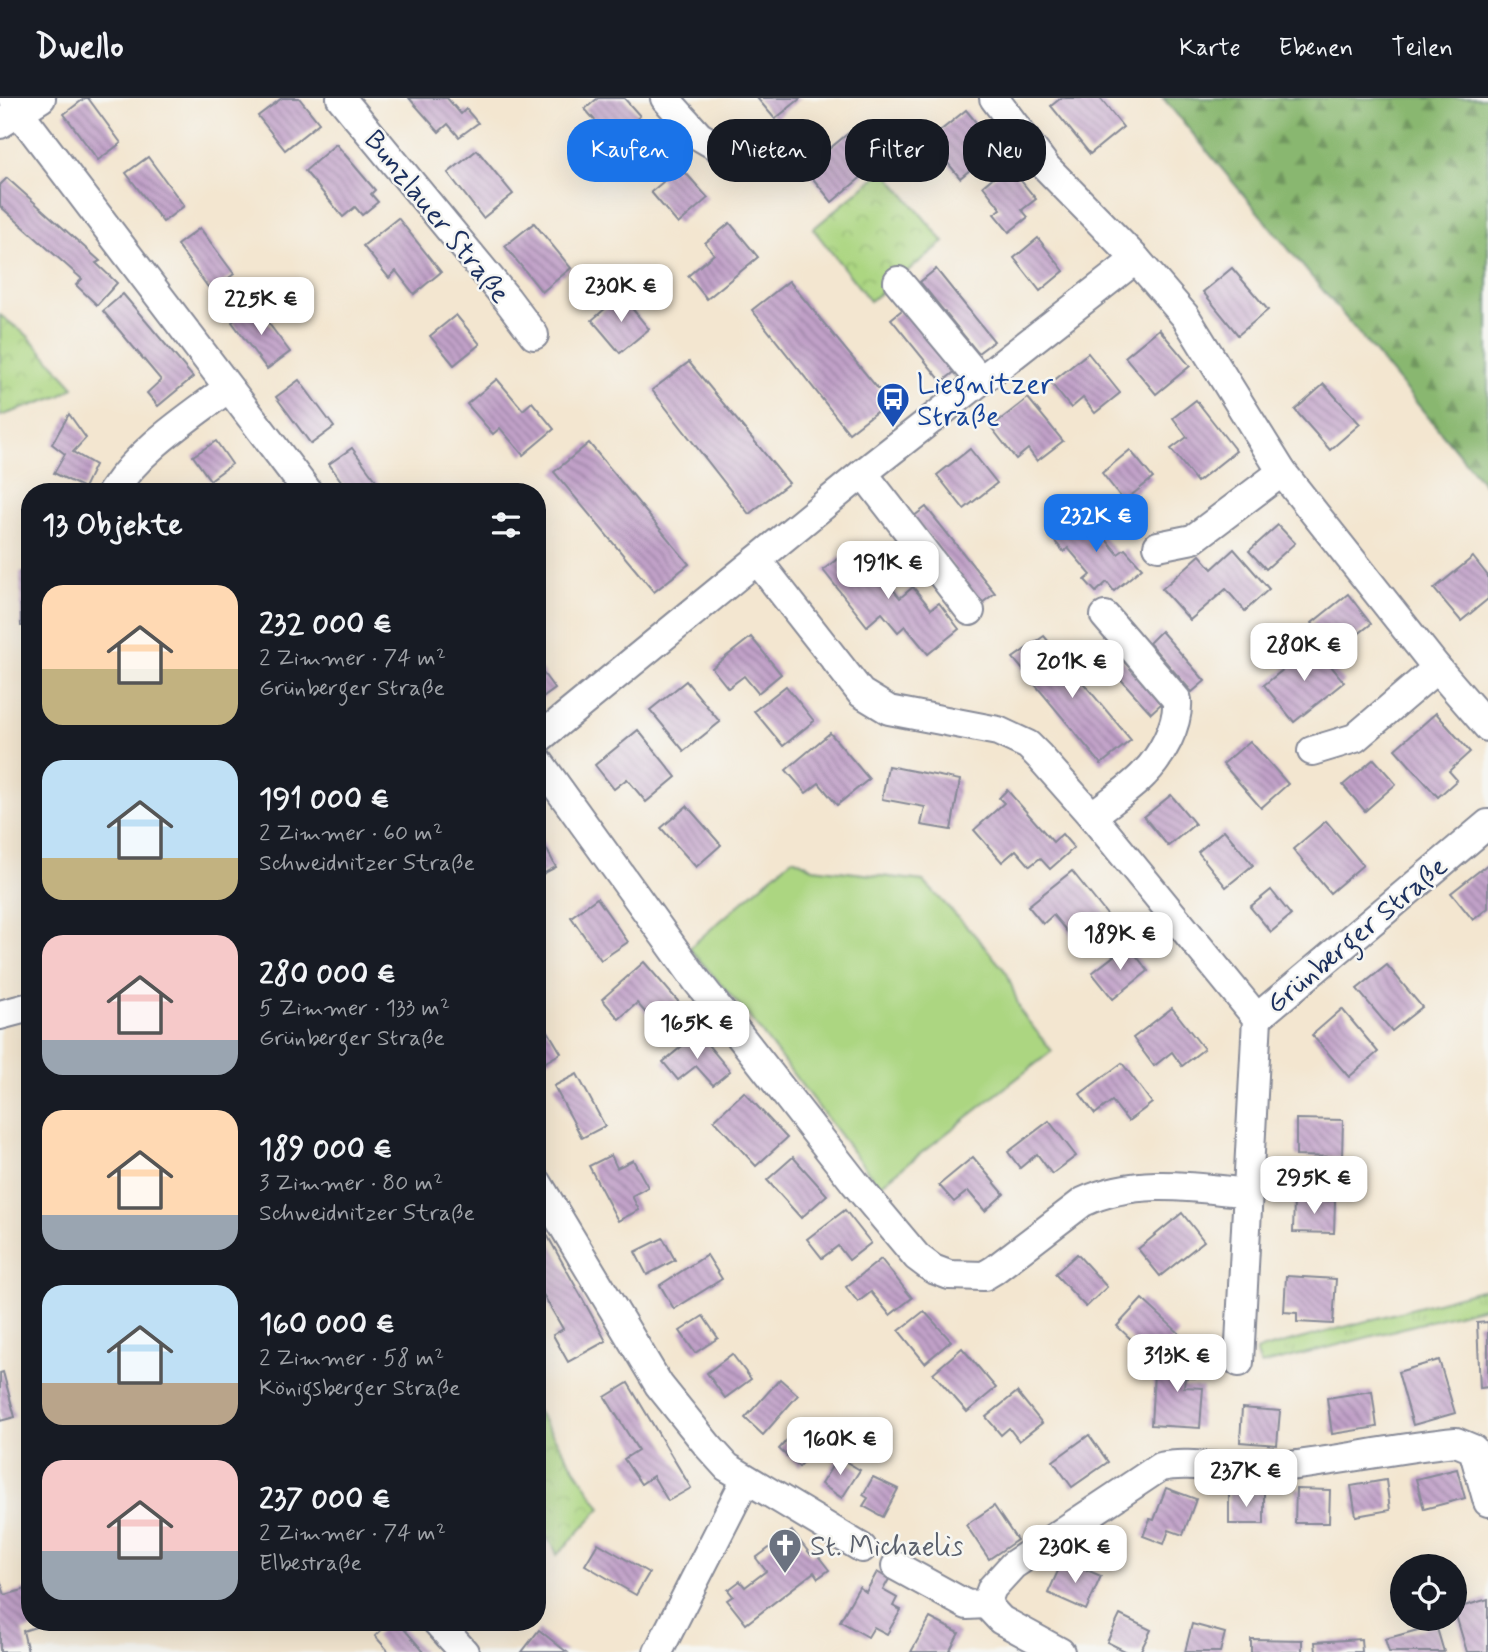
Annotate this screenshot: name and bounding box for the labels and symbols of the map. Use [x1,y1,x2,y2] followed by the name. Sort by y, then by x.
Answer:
[355,123,517,312] street label: Bunzlauer Straße
[564,264,678,324] pin: 230K €
[204,278,318,337] pin: 225K €
[917,367,1054,436] place label: Liegnitzer Straße
[874,380,912,429] bus stop icon: Liegnitzer Straße
[1039,494,1153,554] pin: 232K €
[831,542,945,601] pin: 191K €
[1247,624,1361,683] pin: 280K €
[1015,640,1129,700] pin: 201K €
[1259,849,1458,1025] street label: Grünberger Straße
[1063,912,1177,972] pin: 189K €
[640,1002,754,1061] pin: 165K €
[1257,1156,1371,1216] pin: 295K €
[1120,1334,1234,1394] pin: 313K €
[783,1418,897,1477] pin: 160K €
[1189,1450,1303,1509] pin: 237K €
[766,1526,804,1575] church icon: St. Michaelis
[1018,1526,1132,1585] pin: 230K €
[810,1529,963,1566] place label: St. Michaelis

